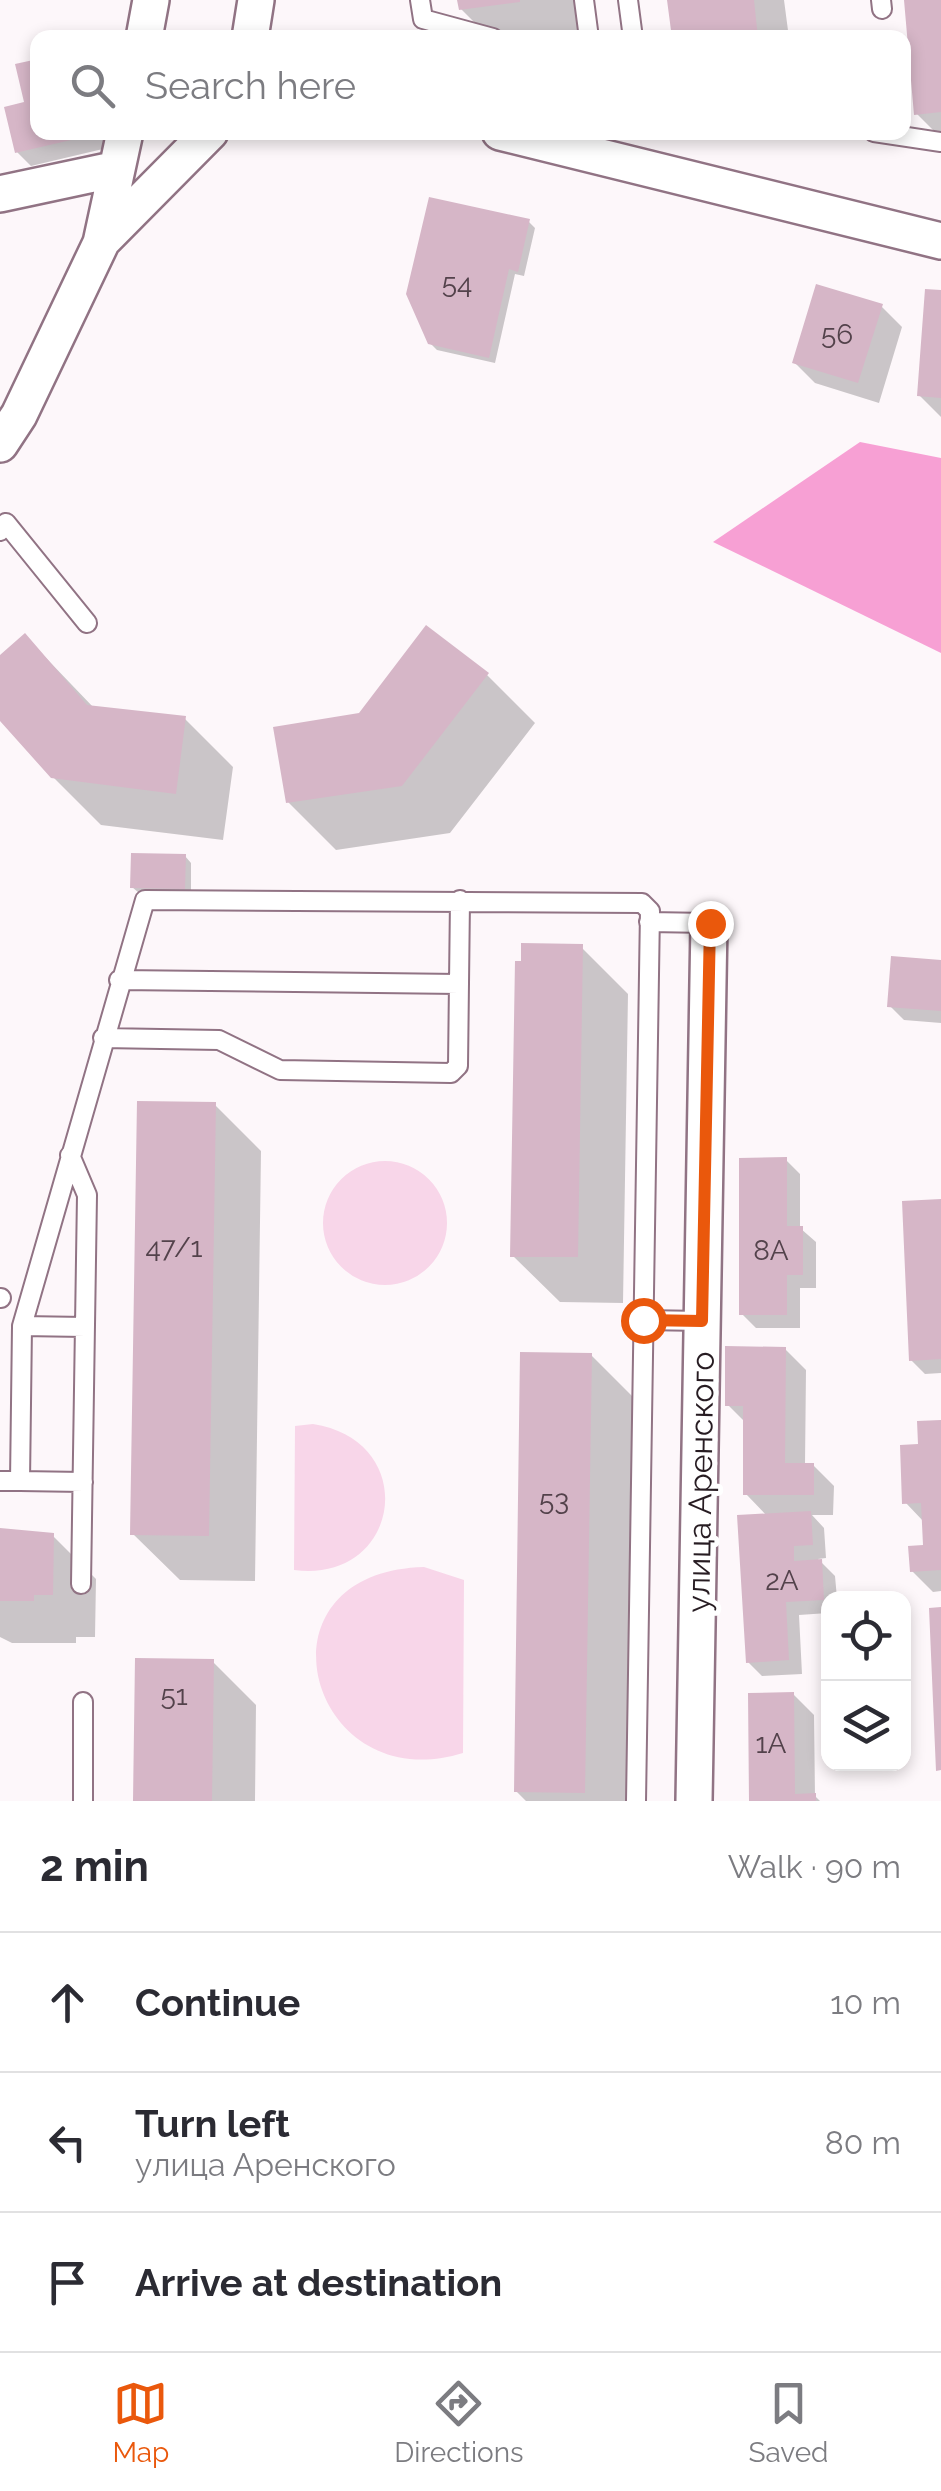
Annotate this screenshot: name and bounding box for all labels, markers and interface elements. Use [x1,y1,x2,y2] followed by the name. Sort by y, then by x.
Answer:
[30,30,911,140] search box
[65,58,120,113] icon: search
[145,63,356,108] text: Search here
[442,267,472,300] house number: 54
[821,318,853,351] house number: 56
[688,901,734,947] route end
[146,1231,202,1264] house number: 47/1
[753,1234,789,1267] house number: 8А
[621,1298,667,1344] route start
[679,1351,721,1613] street label: улица Аренского
[539,1484,569,1517] house number: 53
[765,1564,799,1597] house number: 2А
[821,1591,911,1771] map controls
[821,1591,911,1681] button: locate
[160,1679,188,1712] house number: 51
[821,1681,911,1771] button: layers
[756,1727,787,1760] house number: 1А
[40,1842,149,1891] text: 2 min
[728,1848,901,1885] text: Walk · 90 m
[40,1975,95,2030] icon: ahead
[135,1980,300,2025] text: Continue
[830,1984,901,2021] text: 10 m
[135,2101,290,2146] text: Turn left
[40,2115,95,2170] icon: left
[825,2124,901,2161] text: 80 m
[135,2146,396,2183] text: улица Аренского
[40,2255,95,2310] icon: arrive
[135,2260,502,2305] text: Arrive at destination
[112,2376,169,2469] tab: Map
[394,2376,524,2469] tab: Directions
[748,2376,829,2469] tab: Saved

